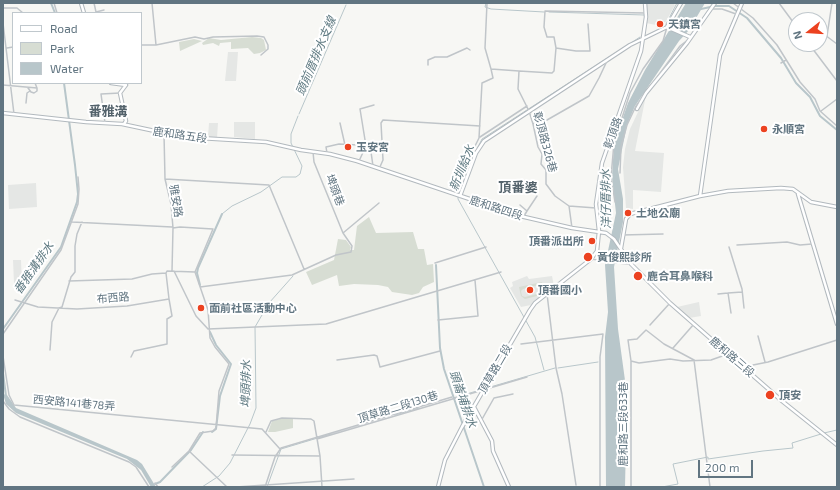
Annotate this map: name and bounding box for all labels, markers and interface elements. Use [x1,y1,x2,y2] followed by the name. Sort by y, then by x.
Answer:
[12,12,142,84] legend
[788,12,828,52] north arrow
[293,15,339,97] water label: 頭前厝排水支線
[668,17,701,31] place label: 天鎮宮
[655,19,665,29] marker: 天鎮宮
[50,21,78,35] text: Road
[790,30,804,41] text: N
[50,41,75,55] text: Park
[50,61,84,75] text: Water
[89,104,127,120] district label: 番雅溝
[531,110,559,174] street label: 彰頂路326巷
[601,115,625,151] street label: 彰頂路
[772,122,805,136] place label: 永順宮
[759,124,769,134] marker: 永順宮
[152,125,208,145] street label: 鹿和路五段
[356,140,389,154] place label: 玉安宮
[343,142,353,152] marker: 玉安宮
[446,143,478,193] water label: 新圳給水
[598,169,614,229] water label: 洋仔厝排水
[323,172,347,208] street label: 埤頭巷
[499,180,537,196] district label: 頂番婆
[167,184,185,218] street label: 雅安路
[468,193,524,223] street label: 鹿和路四段
[636,206,680,220] place label: 土地公廟
[623,208,633,218] marker: 土地公廟
[529,234,584,248] place label: 頂番派出所
[587,236,597,246] marker: 頂番派出所
[11,239,57,297] water label: 番雅溝排水
[597,250,652,264] place label: 黃俊熙診所
[582,251,594,263] marker: 黃俊熙診所
[647,269,713,283] place label: 鹿合耳鼻喉科
[632,270,644,282] marker: 鹿合耳鼻喉科
[538,283,582,297] place label: 頂番國小
[525,285,535,295] marker: 頂番國小
[96,290,130,306] street label: 布西路
[209,301,297,315] place label: 面前社區活動中心
[196,303,206,313] marker: 面前社區活動中心
[707,334,757,380] street label: 鹿和路三段
[476,342,514,396] street label: 頂草路二段
[238,360,254,408] water label: 埤頭排水
[446,368,480,430] water label: 頭崙埔排水
[616,382,630,466] street label: 鹿和路三段633巷
[779,388,801,402] place label: 頂安
[356,389,440,425] street label: 頂草路二段130巷
[764,389,776,401] marker: 頂安
[32,393,116,413] street label: 西安路141巷78弄
[700,452,755,478] scale bar
[705,460,739,474] text: 200 m

